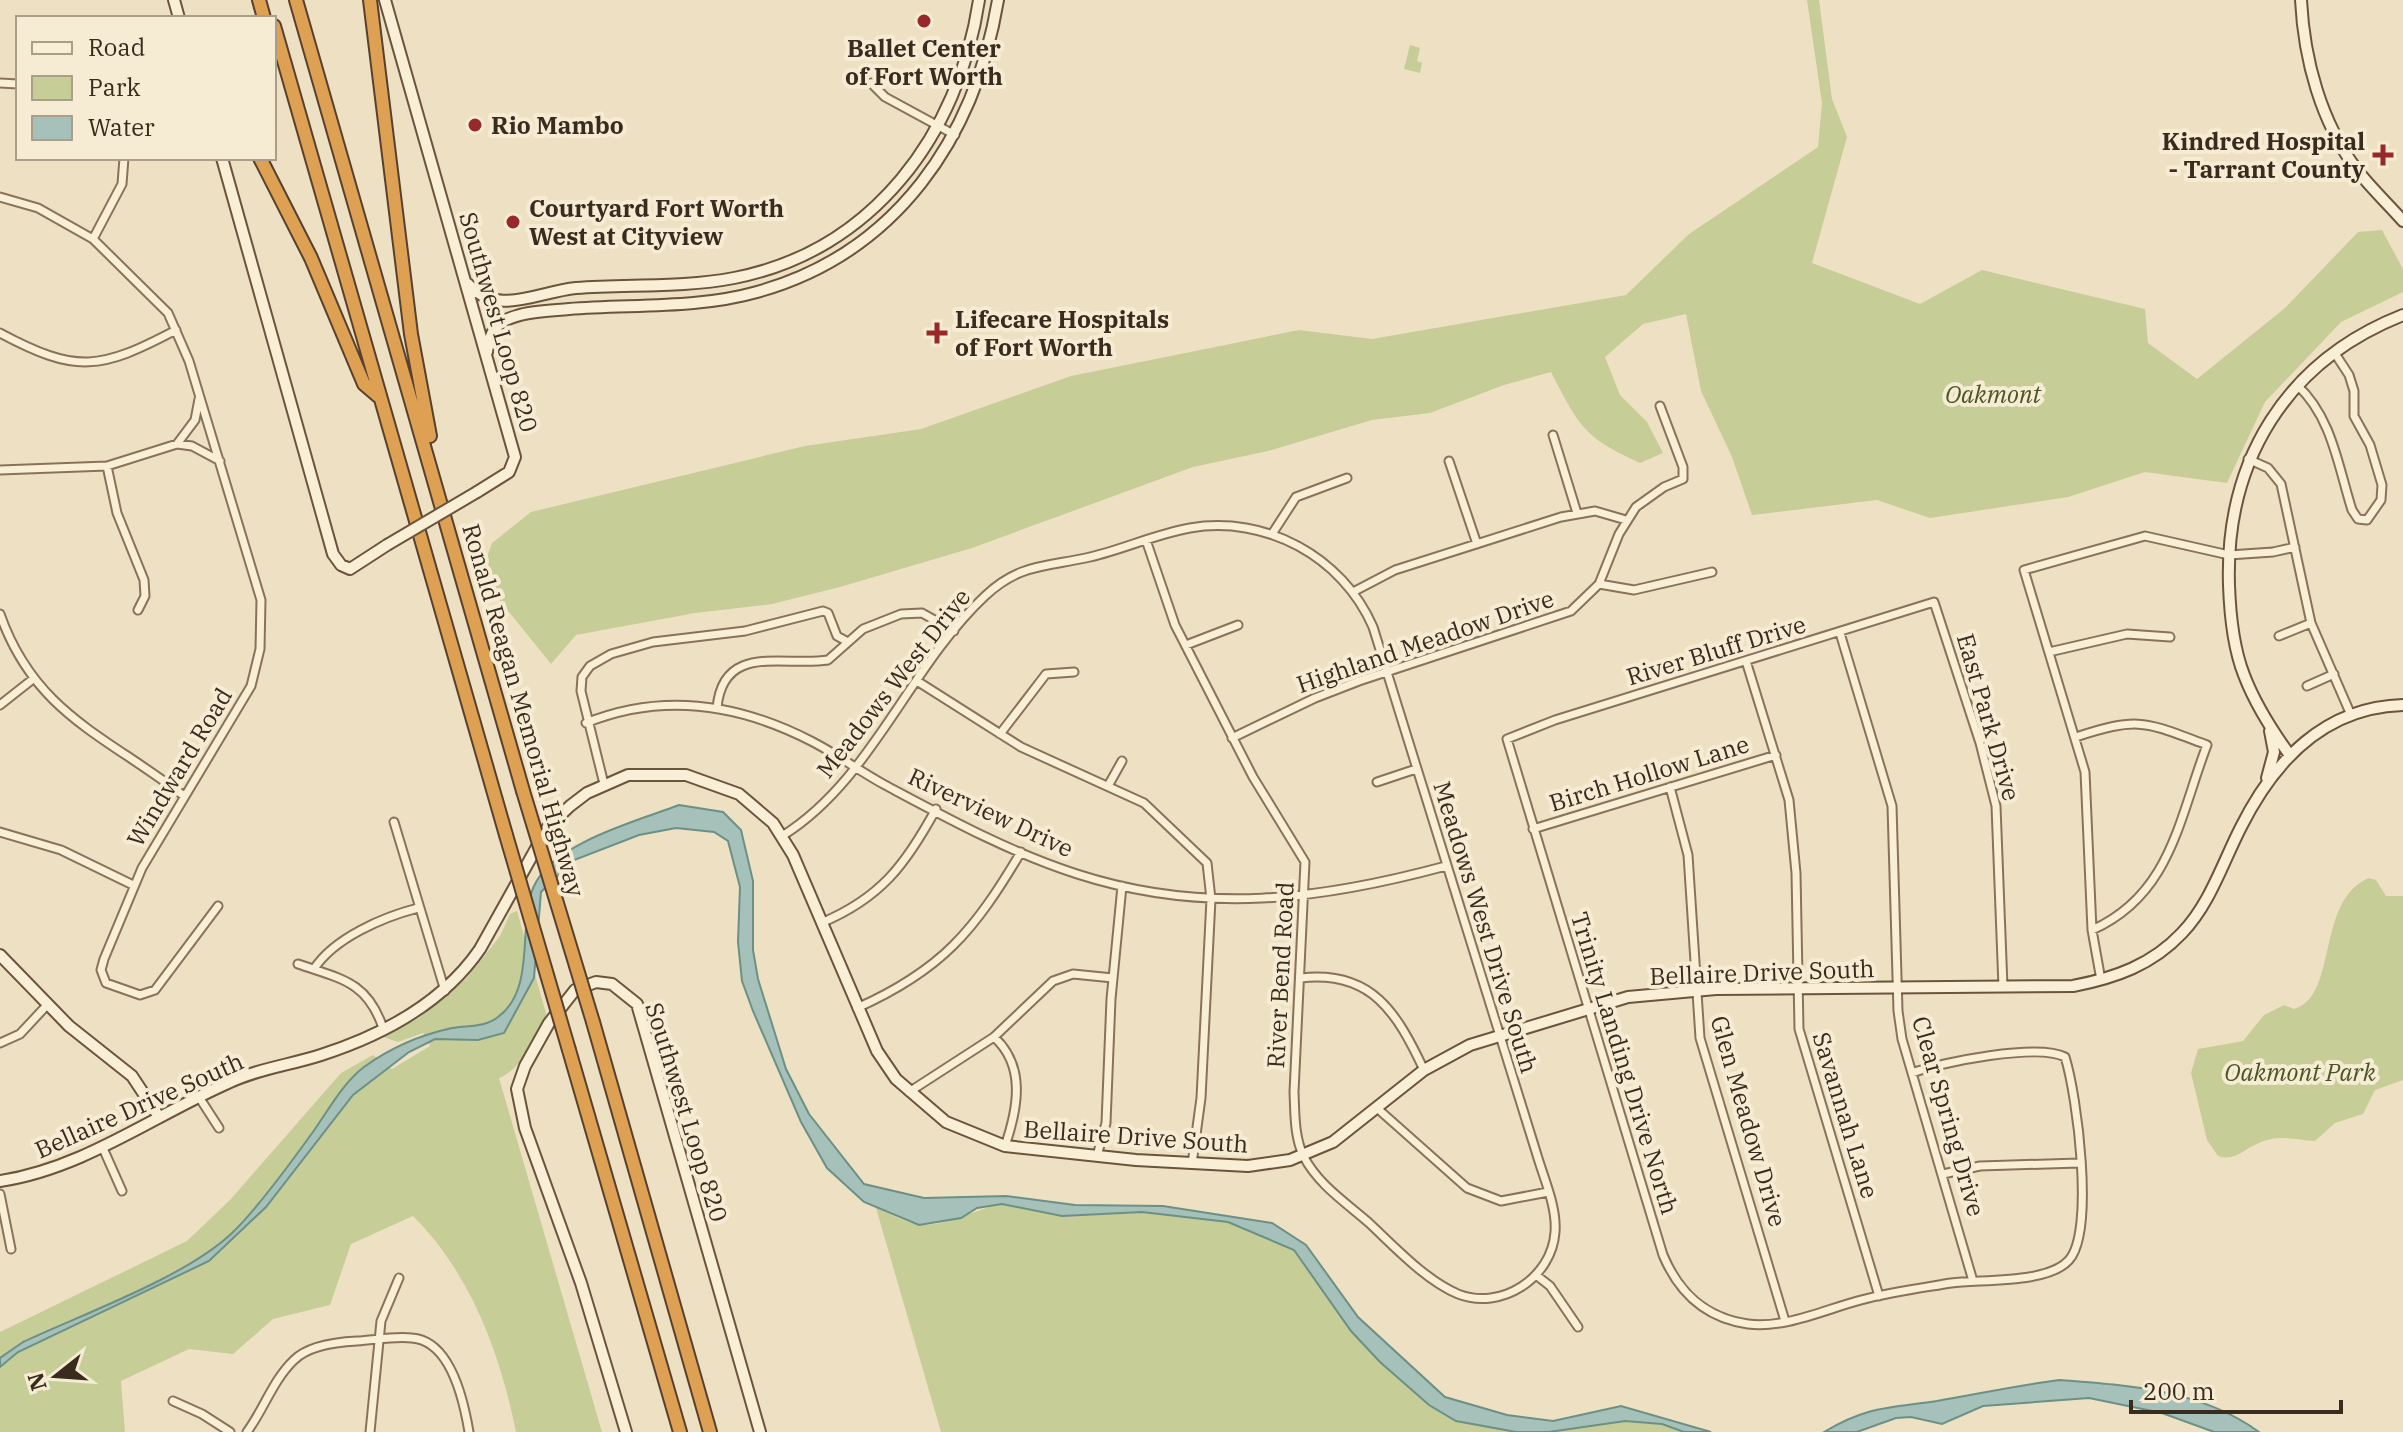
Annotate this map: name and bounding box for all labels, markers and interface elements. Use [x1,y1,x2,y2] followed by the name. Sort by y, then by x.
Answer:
[915,12,933,30] marker: Ballet Center of Fort Worth
[16,16,276,160] legend
[88,31,145,63] text: Road
[845,32,1003,92] place label: Ballet Center of Fort Worth
[88,71,140,103] text: Park
[491,109,624,141] place label: Rio Mambo
[88,111,155,143] text: Water
[466,116,484,134] marker: Rio Mambo
[2162,125,2365,185] place label: Kindred Hospital - Tarrant County
[2372,144,2394,166] marker: Kindred Hospital - Tarrant County
[529,192,784,252] place label: Courtyard Fort Worth West at Cityview
[452,208,546,436] street label: Southwest Loop 820
[504,213,522,231] marker: Courtyard Fort Worth West at Cityview
[955,303,1169,363] place label: Lifecare Hospitals of Fort Worth
[926,322,948,344] marker: Lifecare Hospitals of Fort Worth
[1945,378,2043,410] park label: Oakmont
[455,520,593,900] street label: Ronald Reagan Memorial Highway
[809,582,977,784] street label: Meadows West Drive
[1292,582,1558,700] street label: Highland Meadow Drive
[1622,608,1810,692] street label: River Bluff Drive
[1950,630,2028,804] street label: East Park Drive
[119,682,239,852] street label: Windward Road
[1545,727,1753,819] street label: Birch Hollow Lane
[903,760,1079,864] street label: Riverview Drive
[1426,777,1546,1077] street label: Meadows West Drive South
[1259,881,1301,1069] street label: River Bend Road
[1564,908,1686,1218] street label: Trinity Landing Drive North
[1649,952,1875,992] street label: Bellaire Drive South
[638,998,736,1226] street label: Southwest Loop 820
[1704,1012,1794,1230] street label: Glen Meadow Drive
[1905,1012,1993,1220] street label: Clear Spring Drive
[1805,1028,1887,1202] street label: Savannah Lane
[30,1045,248,1165] street label: Bellaire Drive South
[2224,1056,2376,1088] park label: Oakmont Park
[1023,1112,1249,1160] street label: Bellaire Drive South
[16,1336,96,1416] north arrow
[2131,1364,2341,1414] scale bar
[20,1369,53,1395] text: N
[2143,1375,2215,1407] text: 200 m

